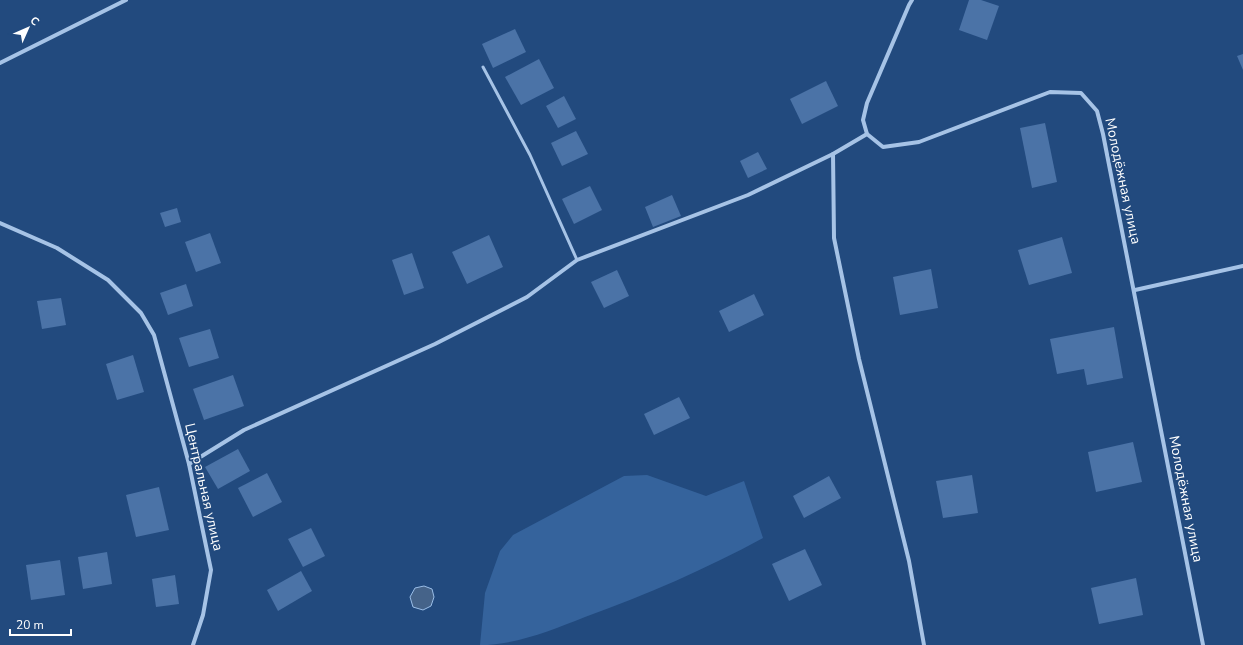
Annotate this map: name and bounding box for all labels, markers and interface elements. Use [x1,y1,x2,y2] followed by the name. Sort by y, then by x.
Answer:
[8,8,48,48] north arrow
[27,13,43,30] text: С
[1100,116,1146,246] street label: Молодёжная улица
[180,421,228,553] street label: Центральная улица
[1164,434,1208,564] street label: Молодёжная улица
[10,611,71,637] scale bar
[16,617,44,633] text: 20 m

